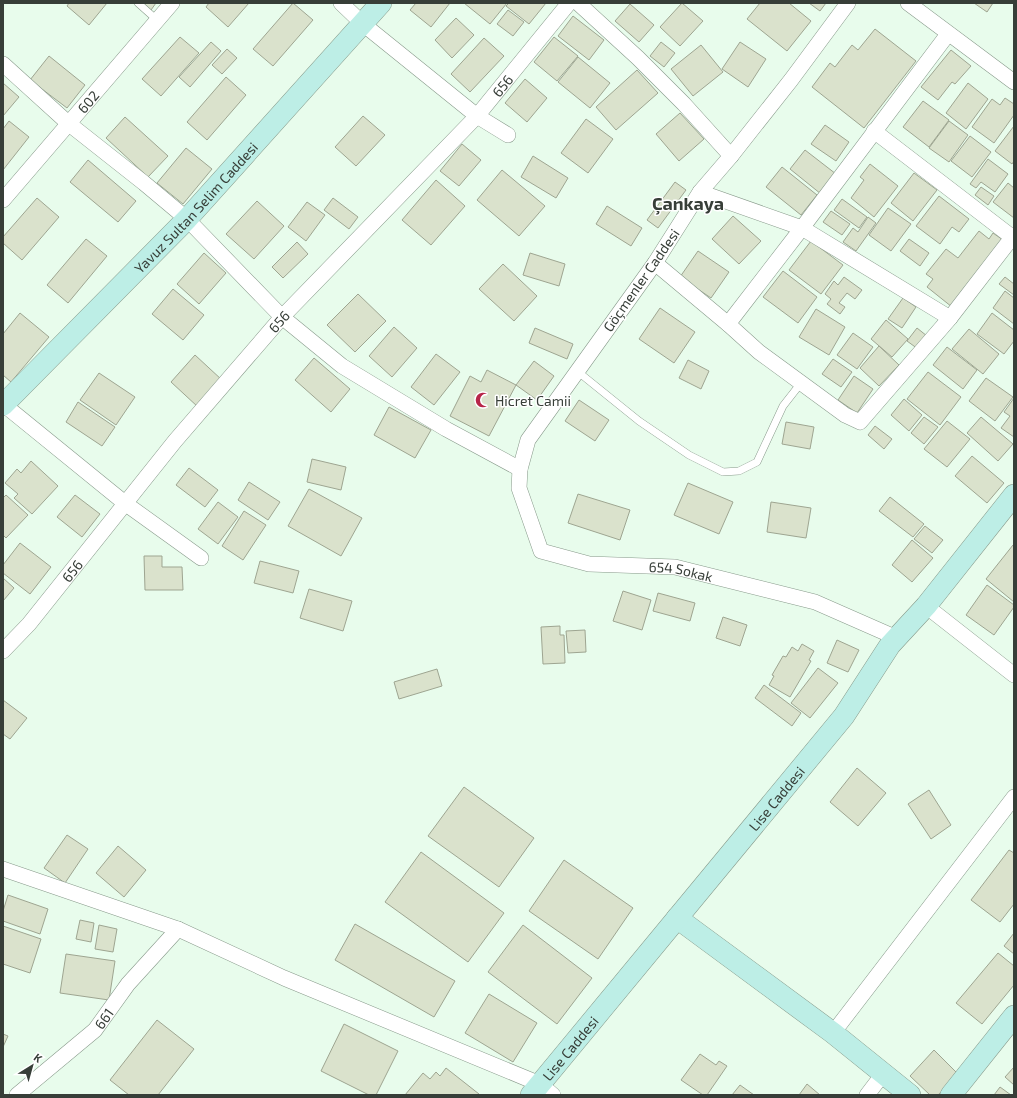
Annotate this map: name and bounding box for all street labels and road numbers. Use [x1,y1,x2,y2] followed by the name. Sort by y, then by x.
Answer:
[488,71,516,100] street label: 656
[73,86,102,116] street label: 602
[130,138,261,276] street label: Yavuz Sultan Selim Caddesi
[599,225,684,335] street label: Göçmenler Caddesi
[264,306,293,336] street label: 656
[58,556,86,585] street label: 656
[649,558,715,585] street label: 654 Sokak
[745,763,808,834] street label: Lise Caddesi
[90,1005,117,1032] street label: 661
[538,1012,601,1084] street label: Lise Caddesi

